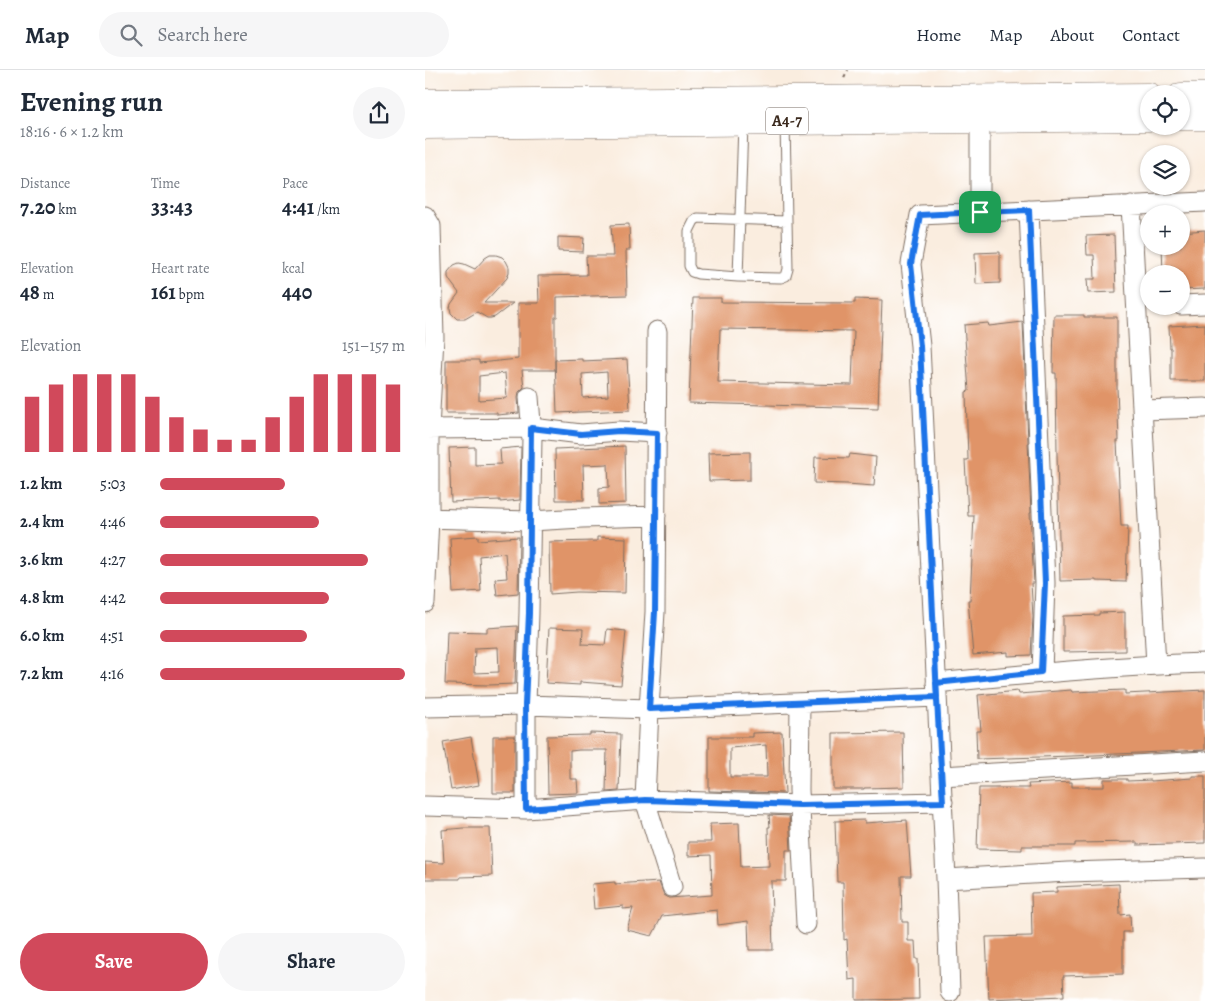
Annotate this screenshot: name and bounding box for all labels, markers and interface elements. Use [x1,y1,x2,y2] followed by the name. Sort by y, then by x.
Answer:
[99,12,449,57] search box
[25,19,69,51] text: Map
[117,21,145,49] icon: search
[157,22,248,48] text: Search here
[916,23,961,47] text: Home
[989,23,1022,47] text: Map
[1050,23,1094,47] text: About
[1122,23,1180,47] text: Contact
[20,83,163,121] text: Evening run
[1140,85,1190,315] map controls
[1140,85,1190,135] button: locate
[353,87,405,139] button: share
[766,107,808,134] road number: A4-7
[20,121,124,143] text: 18:16 · 6 × 1.2 km
[1140,145,1190,195] button: layers
[20,174,70,193] text: Distance
[151,174,180,193] text: Time
[282,174,308,193] text: Pace
[959,191,1001,233] pin
[20,193,55,221] text: 7.20
[151,193,193,221] text: 33:43
[282,193,314,221] text: 4:41
[966,198,994,226] icon: arrive
[55,200,77,219] text: km
[314,200,340,219] text: /km
[1140,205,1190,255] button: +
[20,259,74,278] text: Elevation
[151,259,209,278] text: Heart rate
[282,259,304,278] text: kcal
[1140,265,1190,315] button: −
[20,278,40,306] text: 48
[151,278,176,306] text: 161
[282,278,312,306] text: 440
[40,285,54,304] text: m
[176,285,205,304] text: bpm
[20,335,81,357] text: Elevation
[342,335,405,357] text: 151–157 m
[20,473,62,495] text: 1.2 km
[100,473,126,495] text: 5:03
[20,511,64,533] text: 2.4 km
[100,511,126,533] text: 4:46
[20,549,63,571] text: 3.6 km
[100,549,125,571] text: 4:27
[20,587,64,609] text: 4.8 km
[100,587,126,609] text: 4:42
[20,625,64,647] text: 6.0 km
[100,625,123,647] text: 4:51
[20,663,63,685] text: 7.2 km
[100,663,124,685] text: 4:16
[20,933,208,991] button: Save
[218,933,405,991] button: Share

